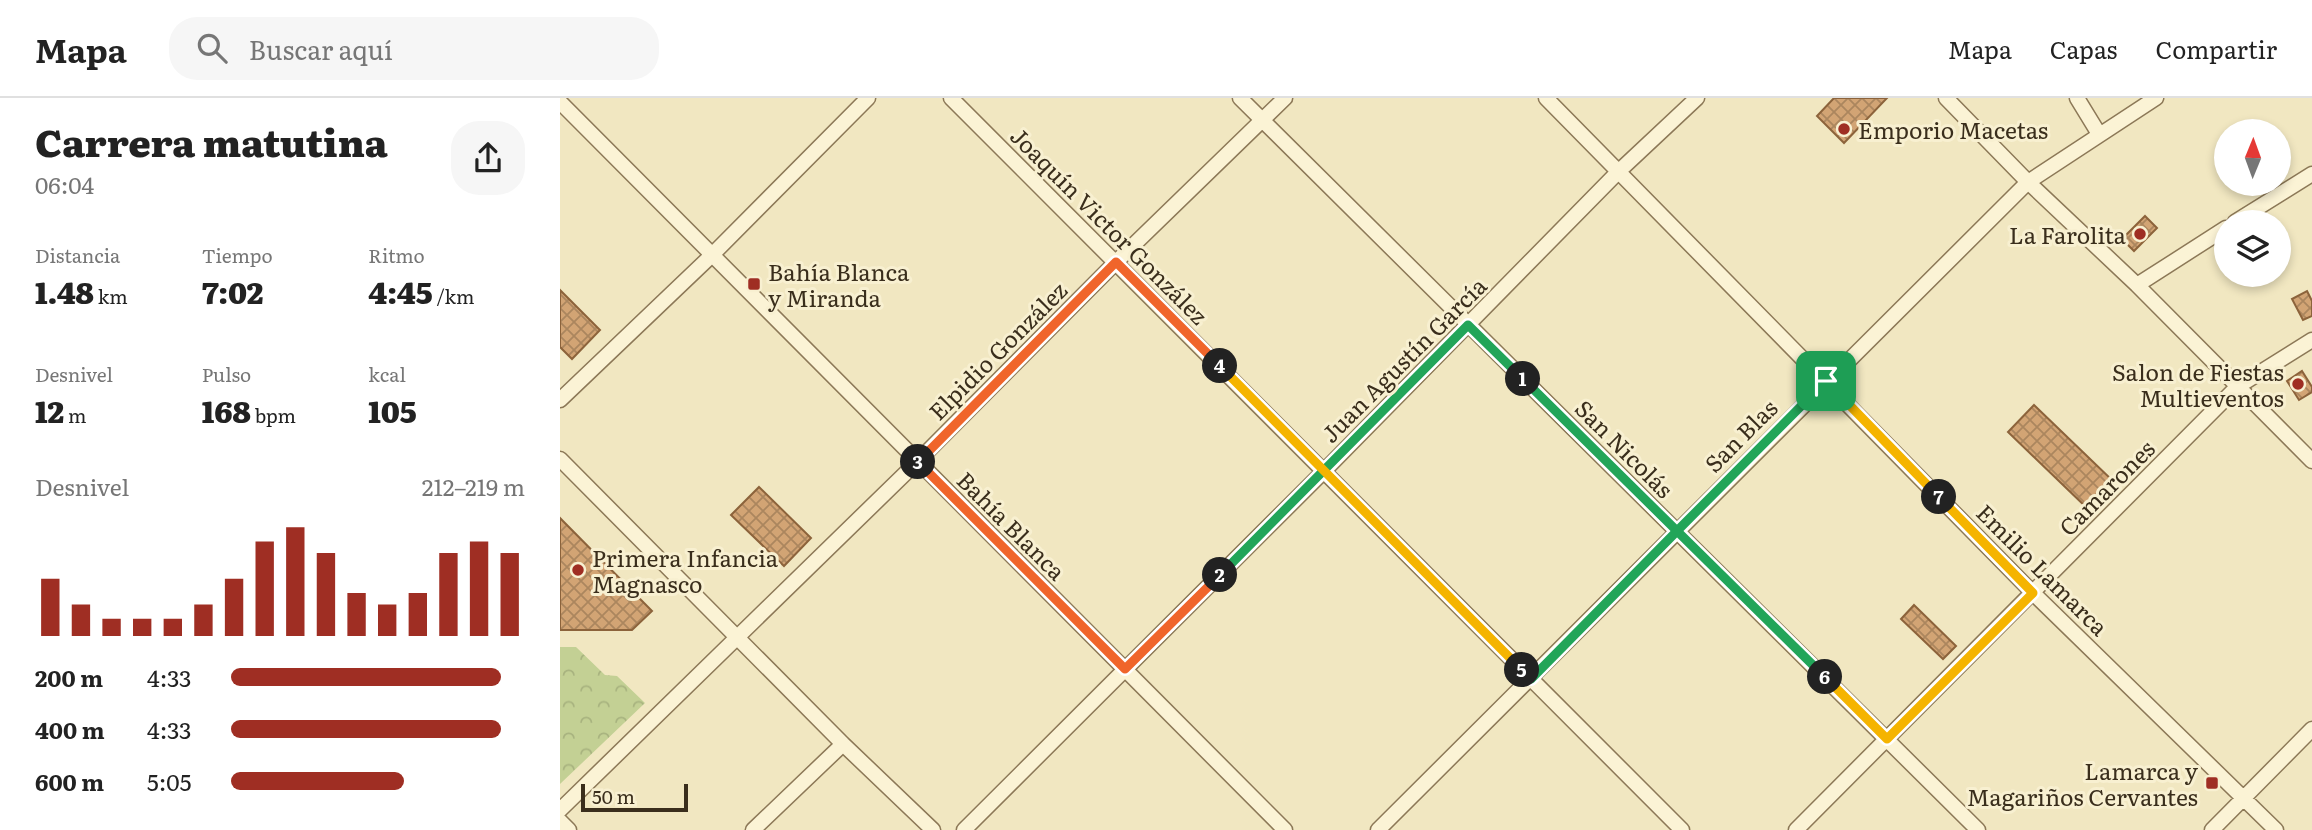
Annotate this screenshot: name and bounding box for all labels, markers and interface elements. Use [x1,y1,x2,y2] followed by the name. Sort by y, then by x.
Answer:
[169,17,659,80] search box
[35,24,127,73] text: Mapa
[193,29,231,67] icon: search
[249,29,393,68] text: Buscar aquí
[1948,31,2012,66] text: Mapa
[2050,31,2117,66] text: Capas
[2155,31,2277,66] text: Compartir
[35,112,388,169] text: Carrera matutina
[1858,112,2048,146] place label: Emporio Macetas
[1004,119,1216,331] street label: Joaquín Victor González
[2214,119,2291,196] north arrow
[2214,119,2291,287] map controls
[451,121,525,195] button: share
[1836,121,1852,137] marker: Emporio Macetas
[35,167,94,201] text: 06:04
[2214,210,2291,287] button: layers
[2009,217,2127,251] place label: La Farolita
[2132,226,2148,242] marker: La Farolita
[35,241,120,269] text: Distancia
[202,241,273,269] text: Tiempo
[368,241,425,269] text: Ritmo
[768,254,910,314] place label: Bahía Blanca y Miranda
[1313,268,1494,449] street label: Juan Agustín García
[35,269,94,313] text: 1.48
[202,269,263,313] text: 7:02
[368,269,433,313] text: 4:45
[920,273,1074,427] street label: Elpidio González
[746,276,762,292] marker: Bahía Blanca y Miranda
[94,282,128,310] text: km
[433,282,474,310] text: /km
[1202,348,1238,384] pin: 4
[1214,351,1225,379] text: 4
[1796,351,1856,411] pin
[2112,354,2284,414] place label: Salon de Fiestas Multieventos
[35,360,113,388] text: Desnivel
[202,360,251,388] text: Pulso
[368,360,406,388] text: kcal
[1506,362,1541,396] pin: 1
[1807,362,1845,400] icon: arrive
[1519,364,1526,392] text: 1
[2290,376,2306,392] marker: Salon de Fiestas Multieventos
[35,388,64,432] text: 12
[202,388,251,432] text: 168
[368,388,417,432] text: 105
[1568,391,1682,505] street label: San Nicolás
[1696,391,1784,479] street label: San Blas
[64,401,86,429] text: m
[251,401,296,429] text: bpm
[2050,431,2162,543] street label: Camarones
[900,444,936,480] pin: 3
[912,447,923,475] text: 3
[950,463,1074,587] street label: Bahía Blanca
[35,469,129,503] text: Desnivel
[422,469,525,503] text: 212–219 m
[1922,480,1956,514] pin: 7
[1933,482,1944,510] text: 7
[1969,495,2117,643] street label: Emilio Lamarca
[592,540,779,600] place label: Primera Infancia Magnasco
[1202,558,1238,592] pin: 2
[1214,560,1225,588] text: 2
[570,562,586,578] marker: Primera Infancia Magnasco
[1504,652,1539,688] pin: 5
[1516,655,1527,683] text: 5
[35,660,103,694] text: 200 m
[147,660,191,694] text: 4:33
[1808,660,1842,694] pin: 6
[1819,662,1830,690] text: 6
[35,712,105,746] text: 400 m
[147,712,191,746] text: 4:33
[1967,753,2199,813] place label: Lamarca y Magariños Cervantes
[35,764,104,798] text: 600 m
[147,764,191,798] text: 5:05
[2204,775,2220,791] marker: Lamarca y Magariños Cervantes
[581,781,688,813] scale bar
[592,782,635,810] text: 50 m

